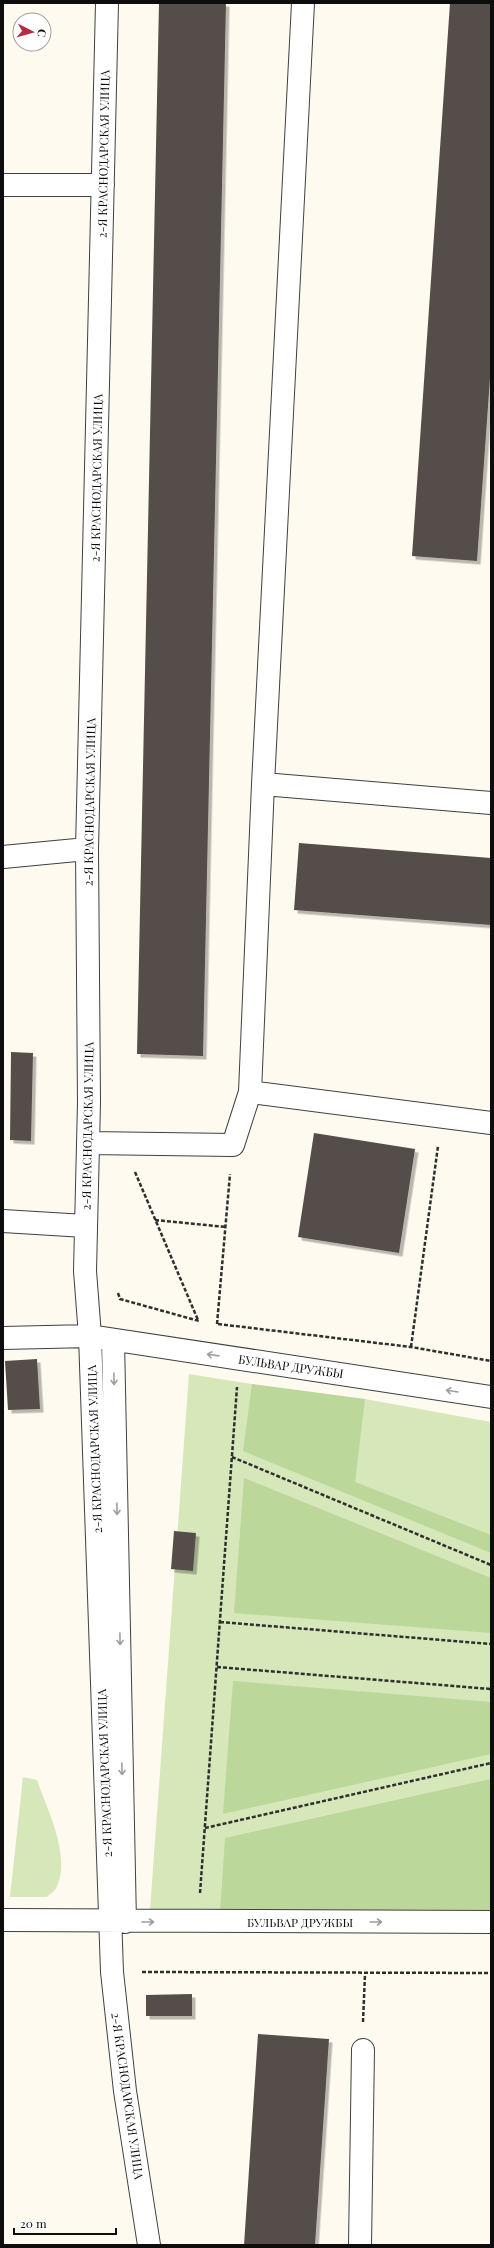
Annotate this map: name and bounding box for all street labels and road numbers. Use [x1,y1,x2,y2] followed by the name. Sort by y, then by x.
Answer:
[94,69,112,238] street label: 2-Я КРАСНОДАРСКАЯ УЛИЦА
[87,393,105,562] street label: 2-Я КРАСНОДАРСКАЯ УЛИЦА
[80,717,98,886] street label: 2-Я КРАСНОДАРСКАЯ УЛИЦА
[78,1041,96,1210] street label: 2-Я КРАСНОДАРСКАЯ УЛИЦА
[237,1351,345,1381] street label: БУЛЬВАР ДРУЖБЫ
[83,1364,105,1533] street label: 2-Я КРАСНОДАРСКАЯ УЛИЦА
[93,1688,115,1857] street label: 2-Я КРАСНОДАРСКАЯ УЛИЦА
[247,1914,353,1930] street label: БУЛЬВАР ДРУЖБЫ
[108,2011,148,2181] street label: 2-Я КРАСНОДАРСКАЯ УЛИЦА

